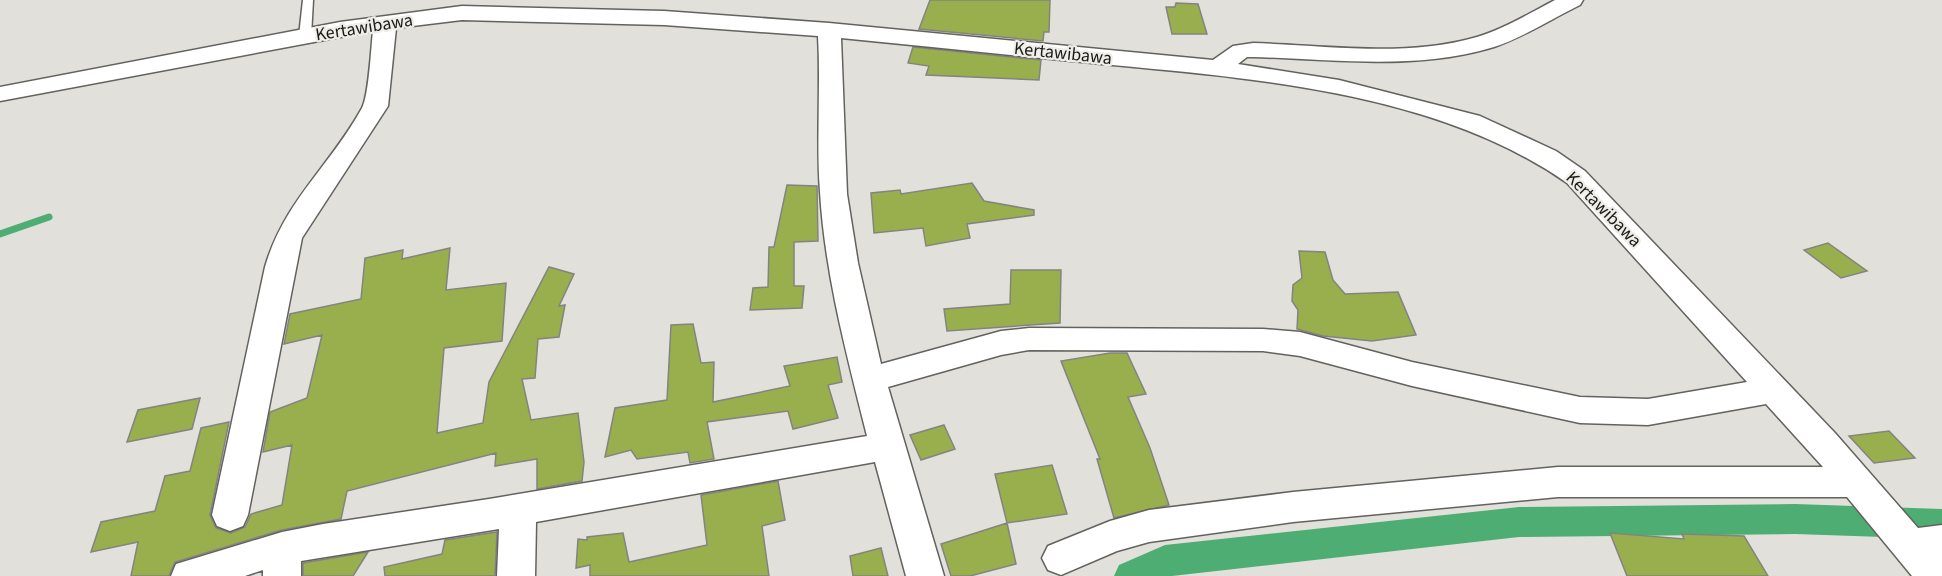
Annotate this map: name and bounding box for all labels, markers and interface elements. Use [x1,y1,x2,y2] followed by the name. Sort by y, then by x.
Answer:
[314,7,415,48] street label: Kertawibawa
[1013,36,1113,71] street label: Kertawibawa
[1560,166,1647,253] street label: Kertawibawa

